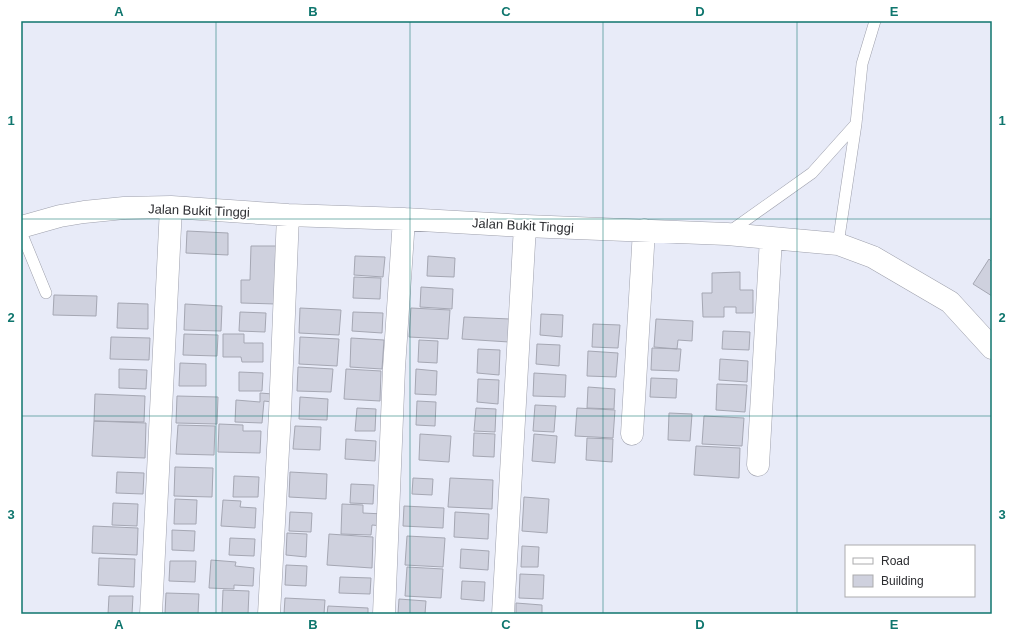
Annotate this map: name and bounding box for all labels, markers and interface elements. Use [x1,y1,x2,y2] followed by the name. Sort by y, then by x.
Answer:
[114,4,124,19] text: A
[308,4,318,19] text: B
[501,4,511,19] text: C
[695,4,705,19] text: D
[890,4,899,19] text: E
[7,113,15,128] text: 1
[998,113,1006,128] text: 1
[148,201,250,220] street label: Jalan Bukit Tinggi
[472,215,574,236] street label: Jalan Bukit Tinggi
[7,310,15,325] text: 2
[998,310,1006,325] text: 2
[7,507,15,522] text: 3
[998,507,1006,522] text: 3
[845,545,975,597] legend
[881,554,910,568] text: Road
[881,574,924,588] text: Building
[114,617,124,632] text: A
[308,617,318,632] text: B
[501,617,511,632] text: C
[695,617,705,632] text: D
[890,617,899,632] text: E

